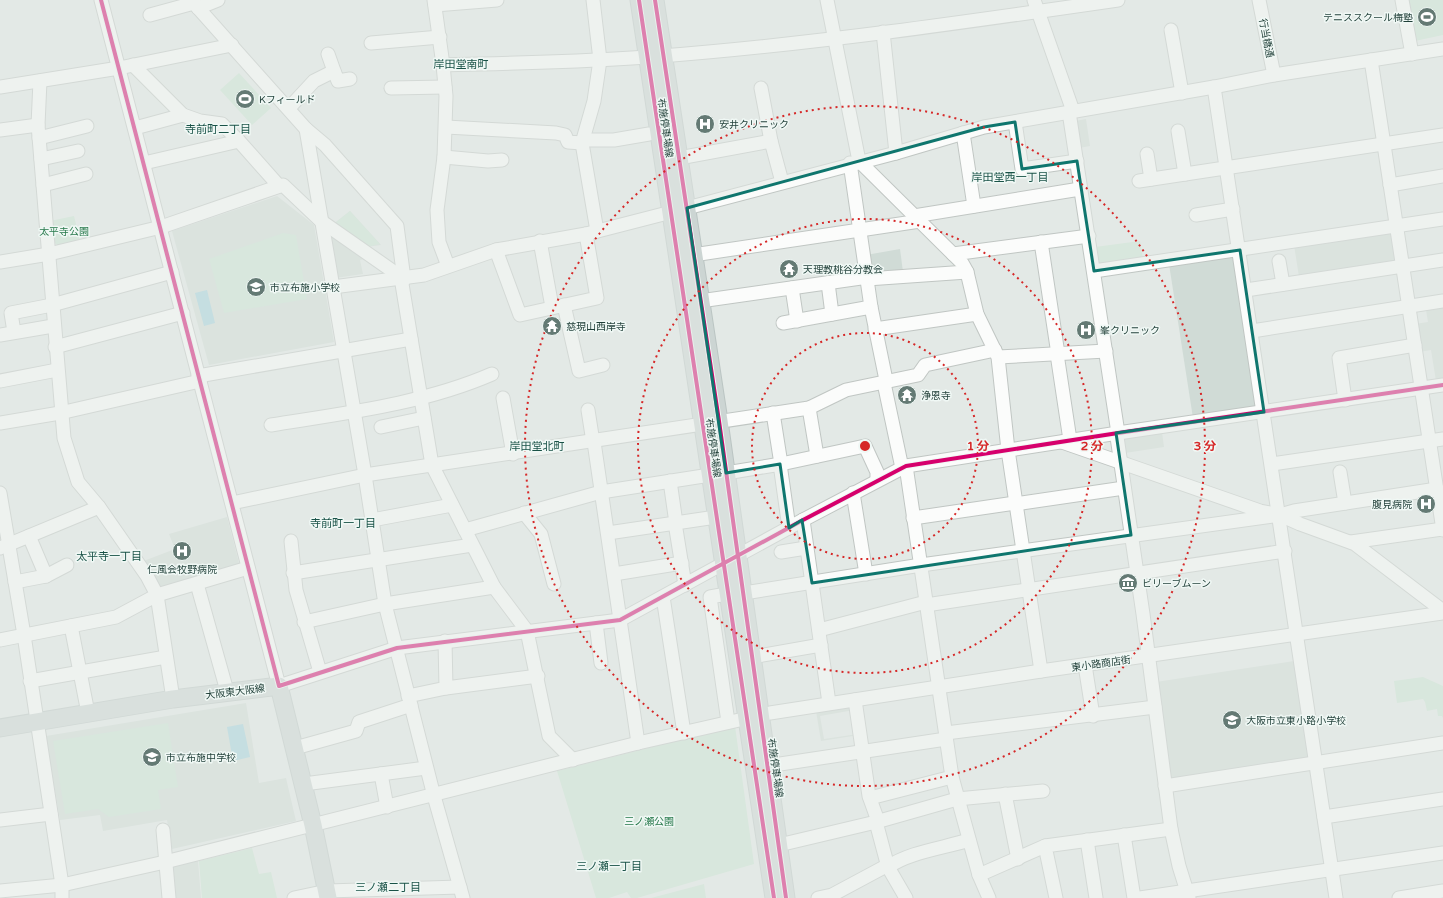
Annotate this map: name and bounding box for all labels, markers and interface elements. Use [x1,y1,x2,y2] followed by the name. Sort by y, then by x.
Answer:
[1416,6,1438,28] sports icon: テニススクール梅塾
[1323,12,1413,24] place label: テニススクール梅塾
[1256,17,1276,59] street label: 行当橋通
[434,58,489,71] district label: 岸田堂南町
[234,88,256,110] sports icon: Kフィールド
[259,94,316,106] place label: Kフィールド
[655,98,675,159] street label: 布施停車場線
[694,113,716,135] hospital icon: 安井クリニック
[719,119,789,131] place label: 安井クリニック
[185,123,251,136] district label: 寺前町二丁目
[972,171,1049,184] district label: 岸田堂西一丁目
[39,226,89,238] park label: 太平寺公園
[778,258,800,280] temple icon: 天理教桃谷分教会
[803,264,883,276] place label: 天理教桃谷分教会
[245,276,267,298] school or university icon: 市立布施小学校
[270,282,340,294] place label: 市立布施小学校
[541,315,563,337] temple icon: 慈現山西岸寺
[1075,319,1097,341] hospital icon: 峯クリニック
[566,321,626,333] place label: 慈現山西岸寺
[1100,325,1160,337] place label: 峯クリニック
[896,384,918,406] temple icon: 浄恩寺
[921,390,951,402] place label: 浄恩寺
[703,418,723,479] street label: 布施停車場線
[858,439,872,453] centre of rings
[967,439,989,453] text: 1 分
[1081,439,1103,453] text: 2 分
[1194,439,1216,453] text: 3 分
[510,440,565,453] district label: 岸田堂北町
[1415,493,1437,515] hospital icon: 腹見病院
[1372,499,1412,511] place label: 腹見病院
[310,517,376,530] district label: 寺前町一丁目
[171,540,193,562] hospital icon: 仁風会牧野病院
[76,550,142,563] district label: 太平寺一丁目
[147,564,217,576] place label: 仁風会牧野病院
[1117,572,1139,594] museum icon: ビリーブムーン
[1142,578,1211,590] place label: ビリーブムーン
[1071,654,1132,674] street label: 東小路商店街
[205,682,266,702] street label: 大阪東大阪線
[1221,709,1243,731] school or university icon: 大阪市立東小路小学校
[1246,715,1346,727] place label: 大阪市立東小路小学校
[765,738,785,799] street label: 布施停車場線
[141,746,163,768] school or university icon: 市立布施中学校
[166,752,236,764] place label: 市立布施中学校
[624,816,674,828] park label: 三ノ瀬公園
[576,860,642,873] district label: 三ノ瀬一丁目
[355,881,421,894] district label: 三ノ瀬二丁目

